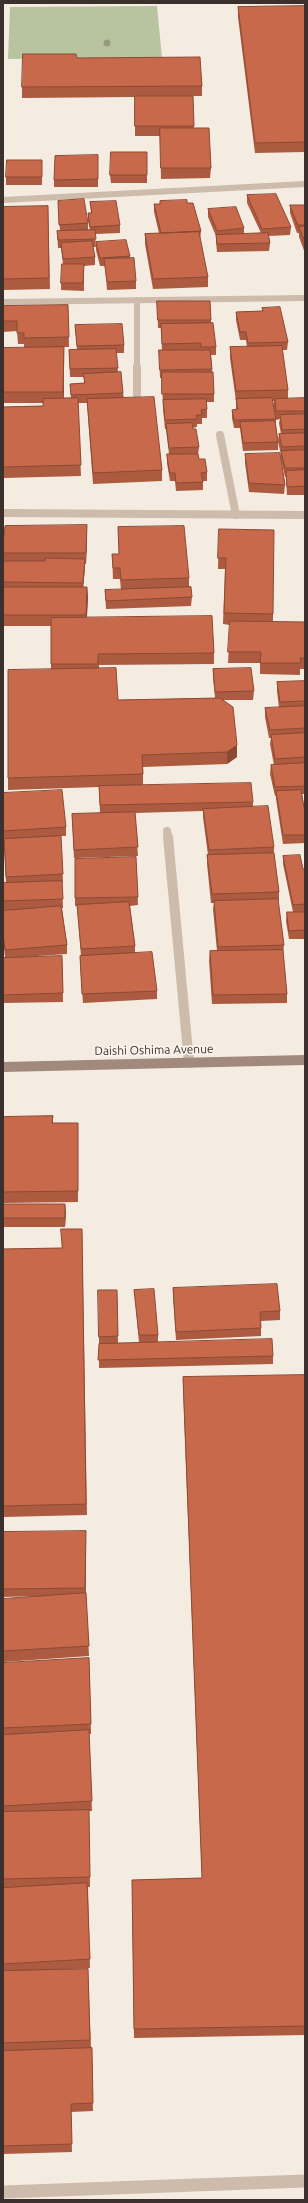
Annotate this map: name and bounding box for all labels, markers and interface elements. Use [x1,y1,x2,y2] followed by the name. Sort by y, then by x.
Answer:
[94,1042,214,1058] street label: Daishi Oshima Avenue

